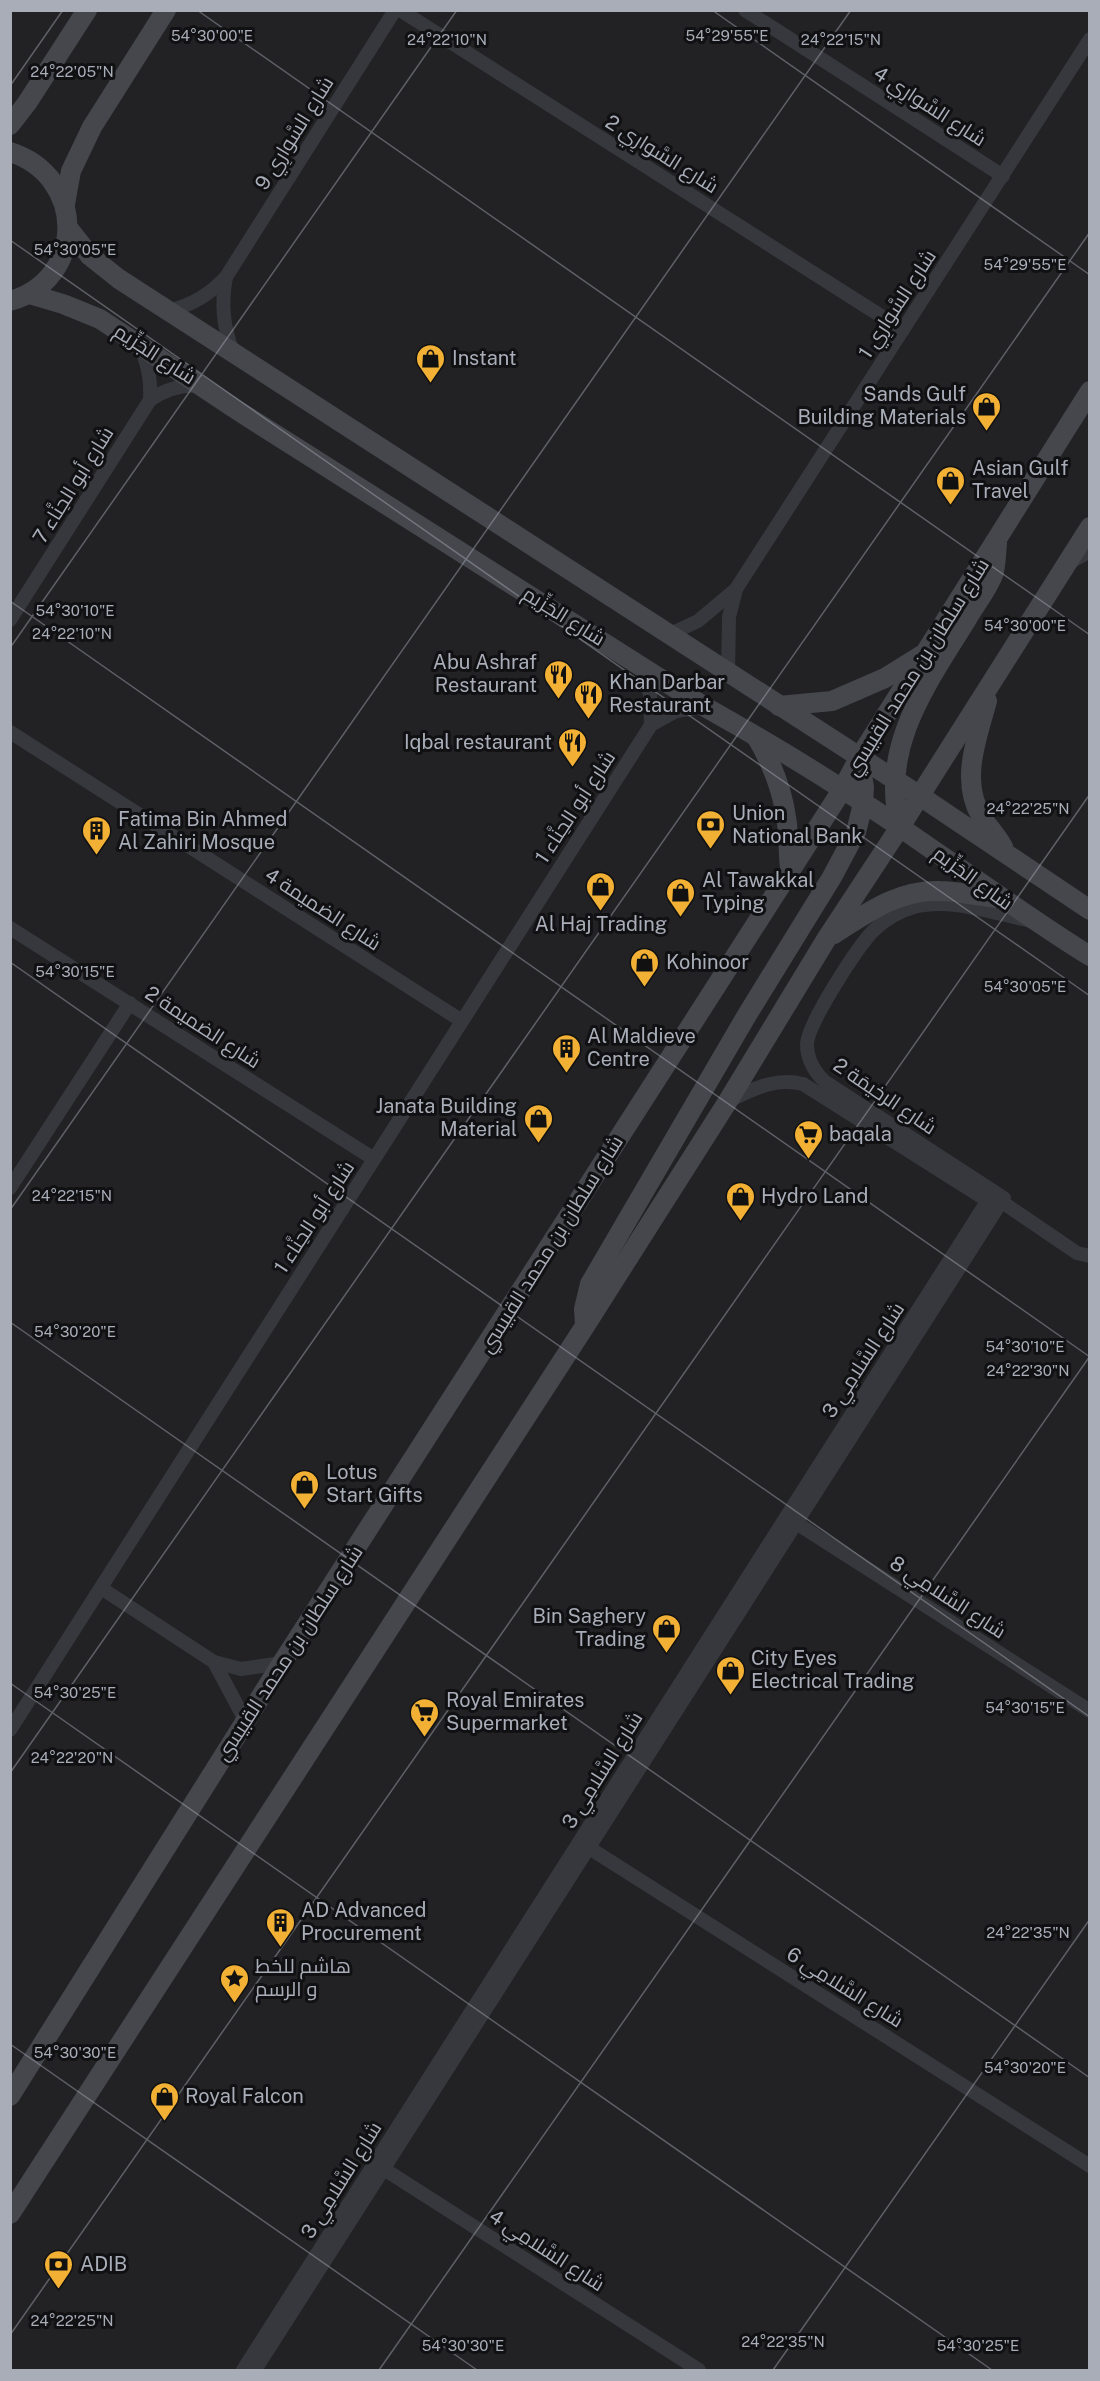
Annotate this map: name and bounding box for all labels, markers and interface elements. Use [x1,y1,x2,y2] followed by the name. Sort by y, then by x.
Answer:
[171,27,253,44] text: 54°30'00"E
[686,27,768,44] text: 54°29'55"E
[407,31,487,48] text: 24°22'10"N
[801,31,881,48] text: 24°22'15"N
[867,61,991,155] street label: شارع السَّوارِي 4
[30,63,114,80] text: 24°22'05"N
[250,72,342,196] street label: شارع السَّوارِي 9
[599,110,723,202] street label: شارع السَّوارِي 2
[34,241,116,258] text: 54°30'05"E
[853,245,944,365] street label: شارع السَّوارِي 1
[984,256,1066,273] text: 54°29'55"E
[109,318,201,391] street label: شارع الجَزِّيم
[415,342,447,384] shop icon: Instant
[452,346,517,370] place label: Instant
[797,382,966,429] place label: Sands Gulf Building Materials
[971,390,1003,432] shop icon: Sands Gulf Building Materials
[27,422,120,549] street label: شارع أبو الحِنَّاء 7
[972,456,1068,503] place label: Asian Gulf Travel
[935,464,967,506] shop icon: Asian Gulf Travel
[840,554,996,782] street label: شارع سلطان بن محمد القبيسي
[517,580,610,652] street label: شارع الجَزِّيم
[35,602,115,619] text: 54°30'10"E
[984,617,1066,634] text: 54°30'00"E
[32,625,112,642] text: 24°22'10"N
[433,650,537,697] place label: Abu Ashraf Restaurant
[542,658,574,700] restaurant icon: Abu Ashraf Restaurant
[609,670,725,717] place label: Khan Darbar Restaurant
[572,678,604,720] restaurant icon: Khan Darbar Restaurant
[557,726,589,768] restaurant icon: Iqbal restaurant
[404,730,552,754] place label: Iqbal restaurant
[530,746,622,869] street label: شارع أبو الحِنَّاء 1
[986,800,1070,817] text: 24°22'25"N
[732,801,862,848] place label: Union National Bank
[118,807,288,854] place label: Fatima Bin Ahmed Al Zahiri Mosque
[695,808,727,850] bank icon: Union National Bank
[81,814,113,856] building icon: Fatima Bin Ahmed Al Zahiri Mosque
[927,840,1018,917] street label: شارع الجَزِّيم
[259,863,385,957] street label: شارع الضميمة 4
[702,868,814,915] place label: Al Tawakkal Typing
[585,870,617,912] shop icon: Al Haj Trading
[665,876,697,918] shop icon: Al Tawakkal Typing
[535,912,667,936] place label: Al Haj Trading
[629,946,661,988] shop icon: Kohinoor
[666,950,749,974] place label: Kohinoor
[35,963,115,980] text: 54°30'15"E
[984,978,1066,995] text: 54°30'05"E
[140,981,265,1075] street label: شارع الضميمة 2
[587,1024,696,1071] place label: Al Maldieve Centre
[550,1032,582,1074] building icon: Al Maldieve Centre
[828,1053,941,1141] street label: شارع الرخيمَة 2
[375,1094,517,1141] place label: Janata Building Material
[522,1102,554,1144] shop icon: Janata Building Material
[792,1118,824,1160] supermarket icon: baqala
[829,1122,892,1146] place label: baqala
[474,1131,630,1359] street label: شارع سلطان بن محمد القبيسي
[269,1156,361,1279] street label: شارع أبو الحِنَّاء 1
[724,1180,756,1222] shop icon: Hydro Land
[761,1184,868,1208] place label: Hydro Land
[32,1187,112,1204] text: 24°22'15"N
[817,1298,913,1425] street label: شارع السَّلامِي 3
[34,1323,116,1340] text: 54°30'20"E
[985,1338,1065,1355] text: 54°30'10"E
[986,1362,1070,1379] text: 24°22'30"N
[326,1460,423,1507] place label: Lotus Start Gifts
[289,1468,321,1510] shop icon: Lotus Start Gifts
[210,1541,370,1767] street label: شارع سلطان بن محمد القبيسي
[883,1551,1010,1647] street label: شارع السَّلامِي 8
[533,1604,646,1651] place label: Bin Saghery Trading
[651,1612,683,1654] shop icon: Bin Saghery Trading
[751,1646,915,1693] place label: City Eyes Electrical Trading
[714,1654,746,1696] shop icon: City Eyes Electrical Trading
[34,1684,116,1701] text: 54°30'25"E
[446,1688,584,1735] place label: Royal Emirates Supermarket
[409,1696,441,1738] supermarket icon: Royal Emirates Supermarket
[985,1699,1065,1716] text: 54°30'15"E
[557,1707,651,1835] street label: شارع السَّلامِي 3
[31,1749,113,1766] text: 24°22'20"N
[301,1898,426,1945] place label: AD Advanced Procurement
[264,1906,296,1948] building icon: AD Advanced Procurement
[986,1924,1070,1941] text: 24°22'35"N
[780,1942,908,2036] street label: شارع السَّلامِي 6
[255,1954,351,2003] place label: هاشم للخط و الرسم
[218,1962,250,2004] place icon: هاشم للخط و الرسم
[34,2044,116,2061] text: 54°30'30"E
[984,2059,1066,2076] text: 54°30'20"E
[148,2080,180,2122] shop icon: Royal Falcon
[185,2084,304,2108] place label: Royal Falcon
[296,2117,390,2245] street label: شارع السَّلامِي 3
[482,2204,609,2300] street label: شارع السَّلامِي 4
[43,2248,75,2290] bank icon: ADIB
[80,2252,127,2276] place label: ADIB
[30,2312,114,2329] text: 24°22'25"N
[741,2333,825,2350] text: 24°22'35"N
[422,2337,504,2354] text: 54°30'30"E
[937,2337,1019,2354] text: 54°30'25"E

